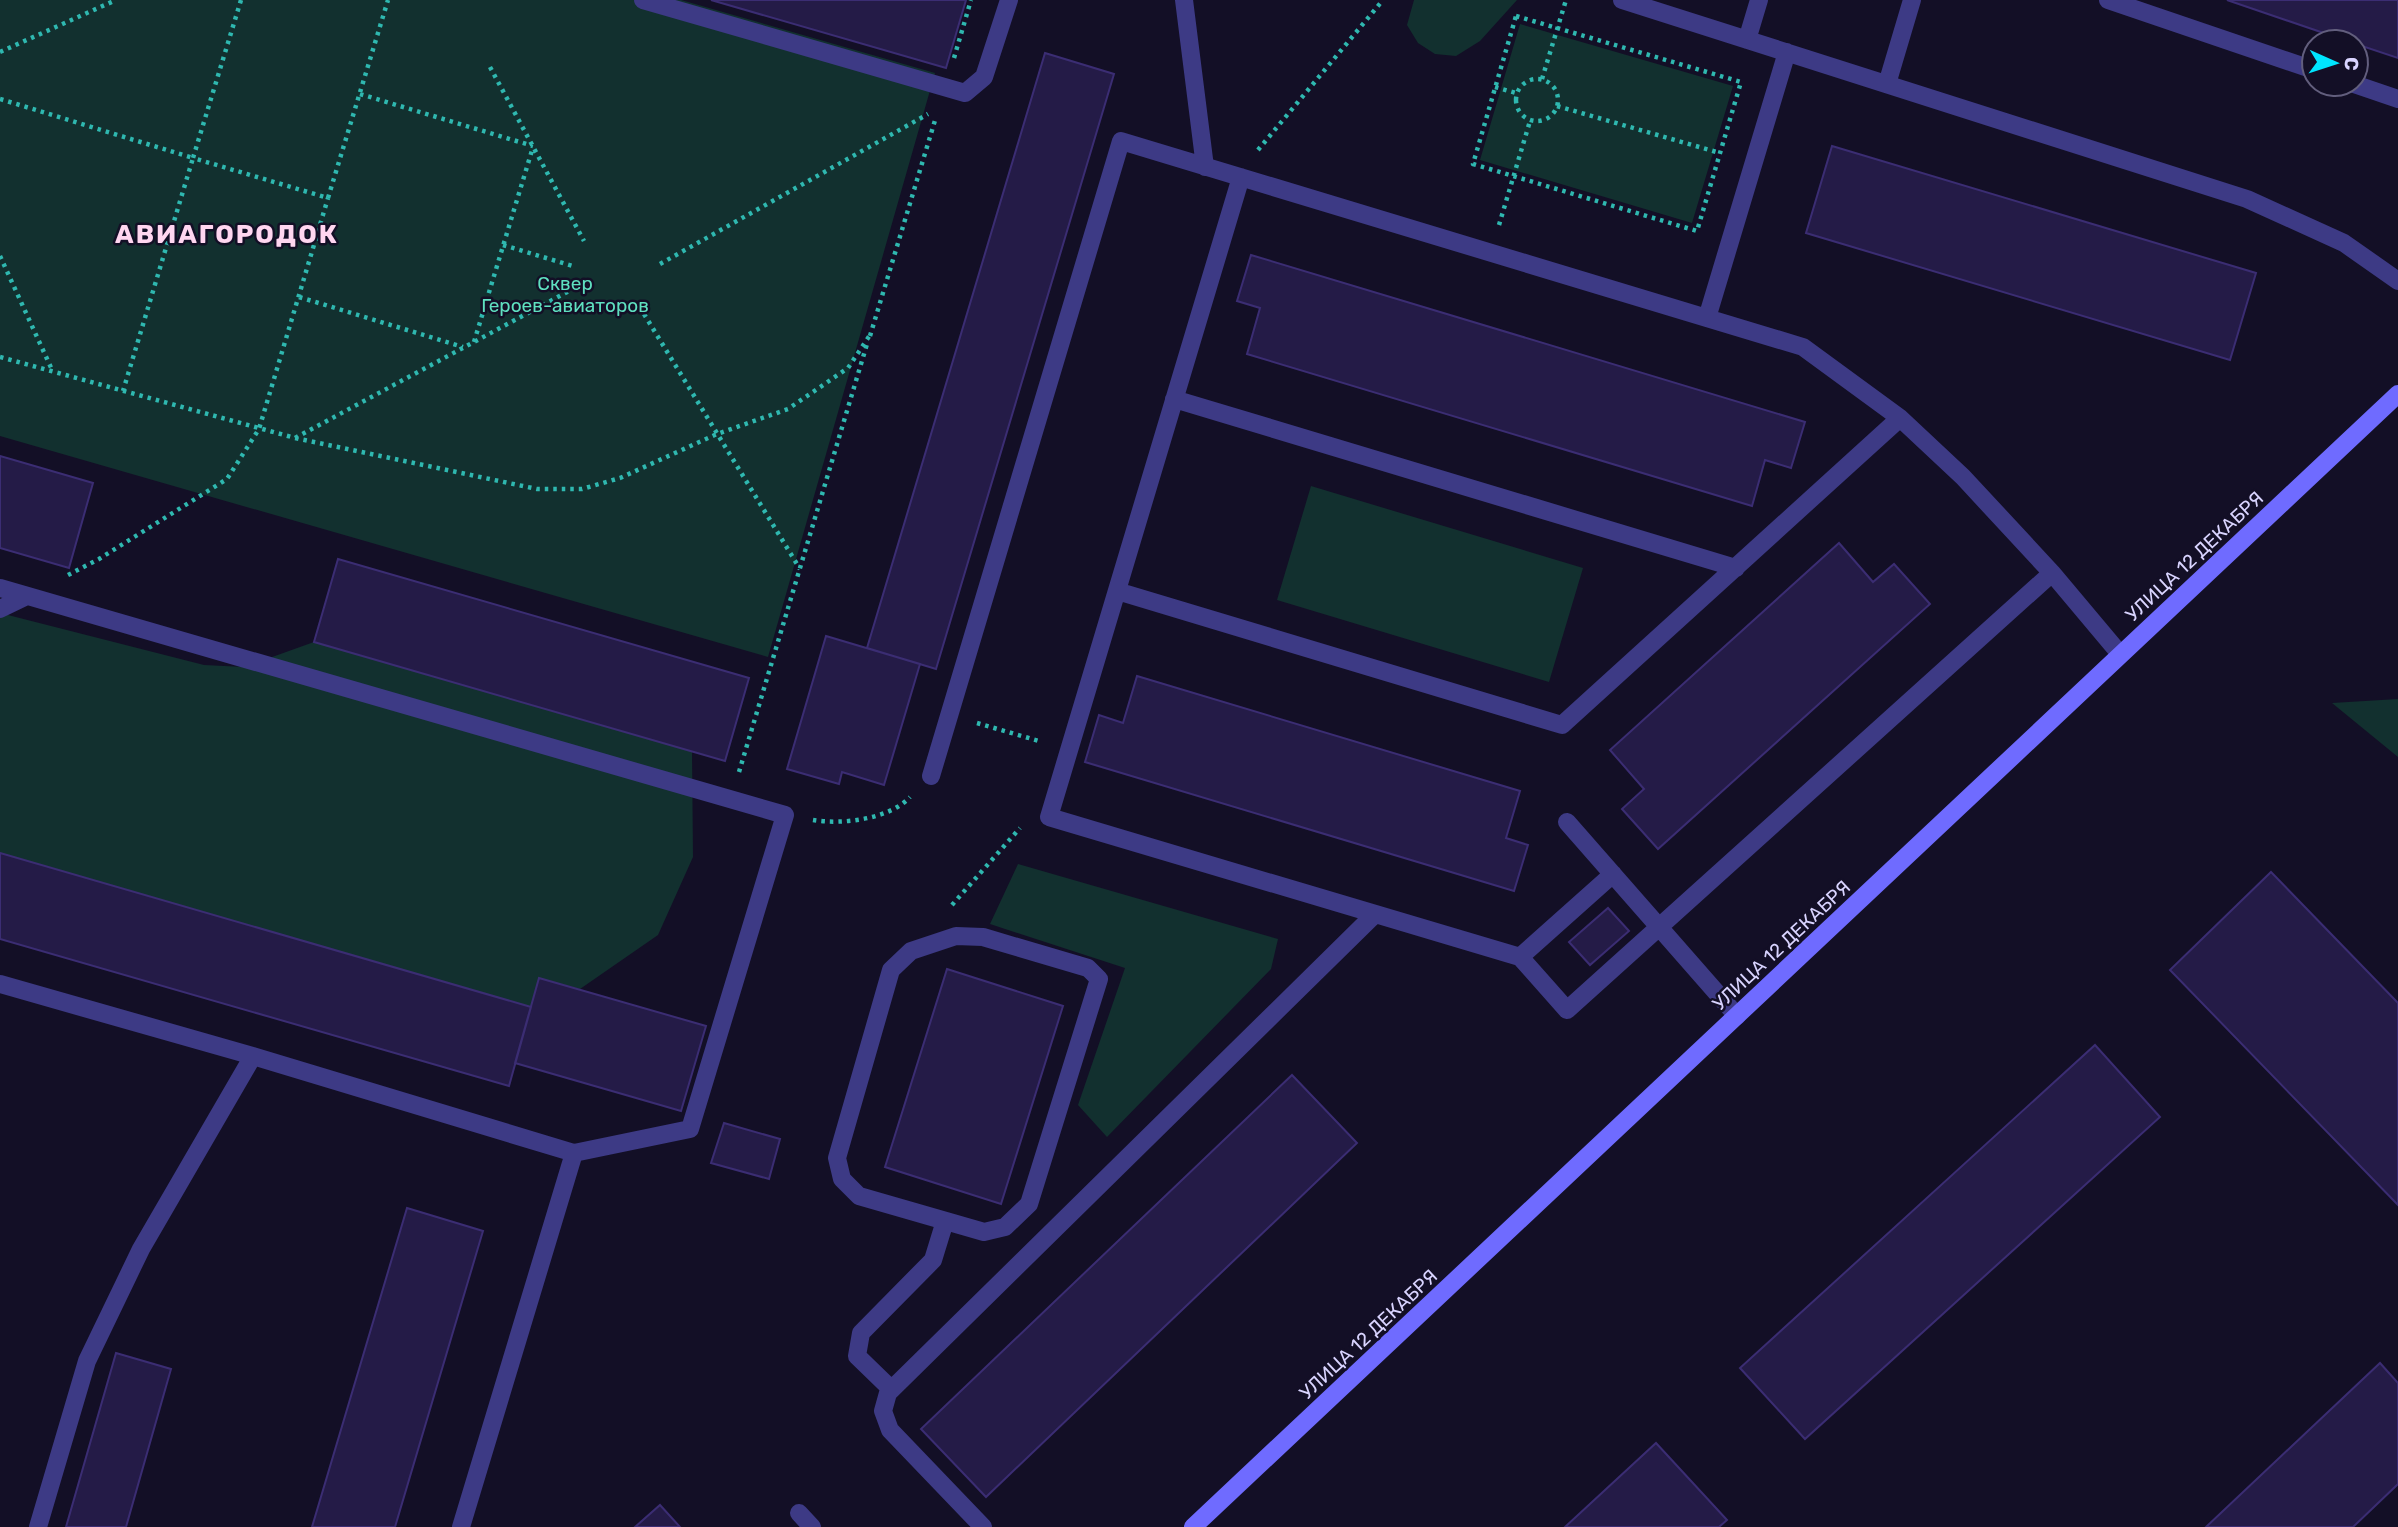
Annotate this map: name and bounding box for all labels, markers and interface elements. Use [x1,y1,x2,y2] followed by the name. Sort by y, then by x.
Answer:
[2300,28,2370,98] north arrow
[2340,57,2363,71] text: С
[115,219,339,250] district label: АВИАГОРОДОК
[481,272,649,317] park label: Сквер Героев-авиаторов
[2121,487,2268,626] street label: УЛИЦА 12 ДЕКАБРЯ
[1708,876,1855,1015] street label: УЛИЦА 12 ДЕКАБРЯ
[1295,1265,1442,1404] street label: УЛИЦА 12 ДЕКАБРЯ

